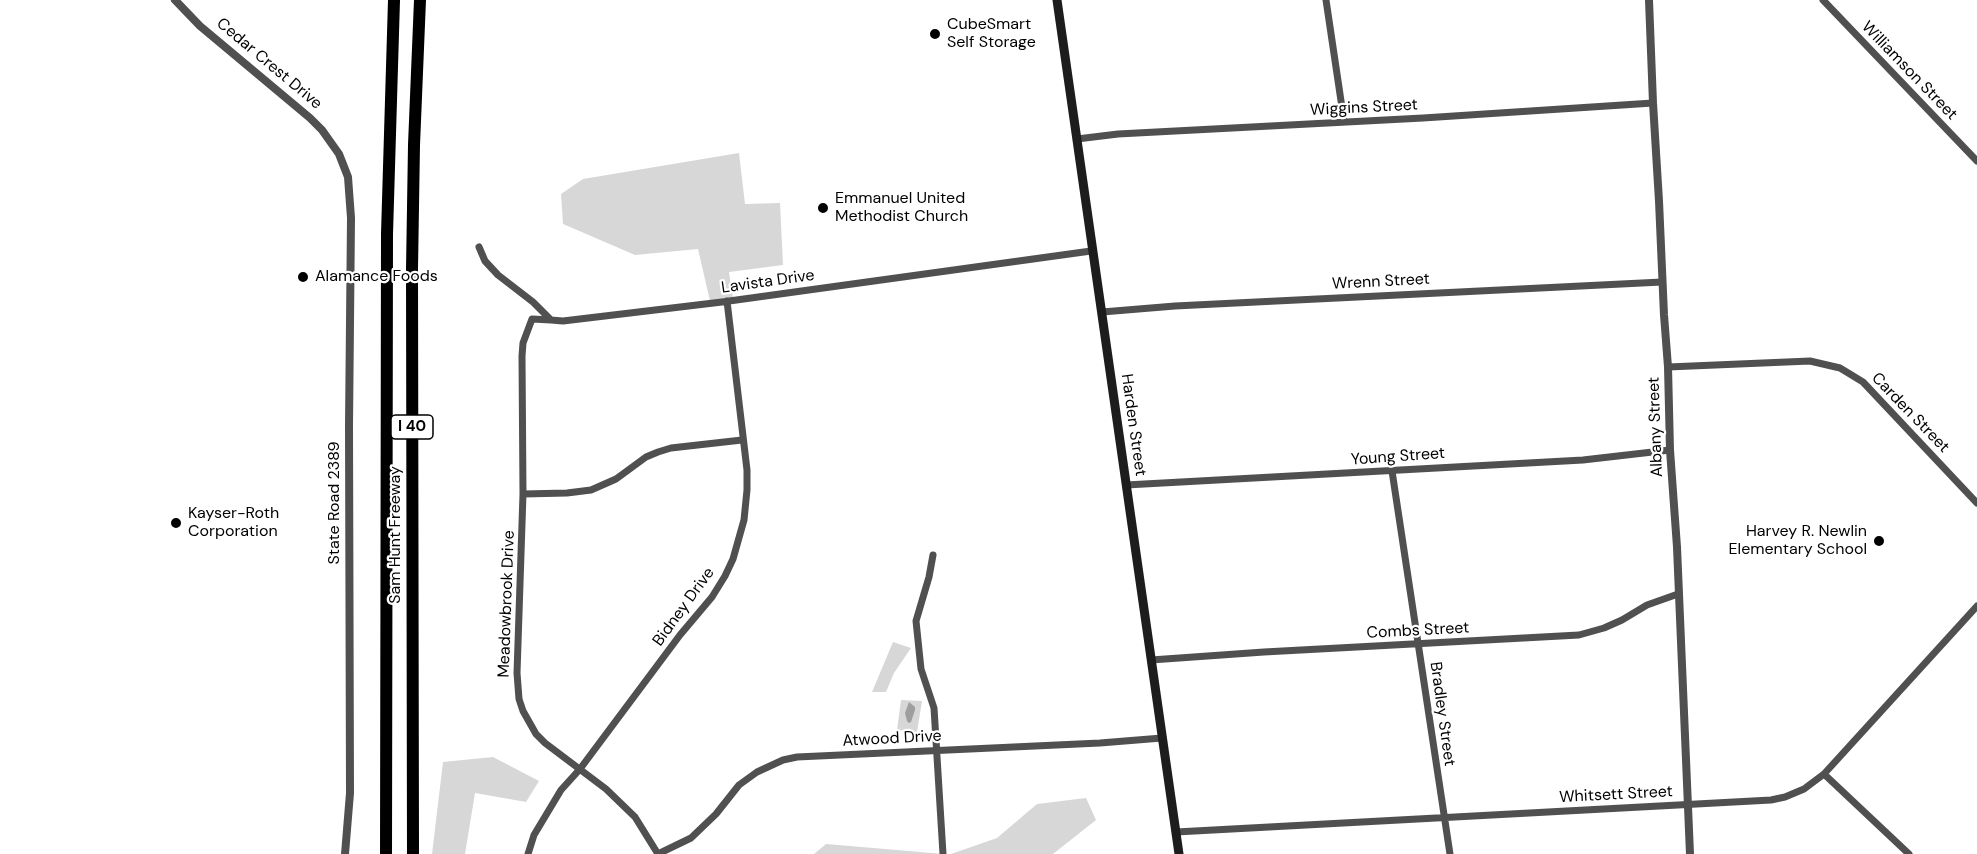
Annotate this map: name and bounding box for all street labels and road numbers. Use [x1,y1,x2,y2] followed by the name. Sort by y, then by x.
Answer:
[212,14,326,114] street label: Cedar Crest Drive
[1857,18,1961,124] street label: Williamson Street
[1310,96,1418,120] street label: Wiggins Street
[720,266,816,298] street label: Lavista Drive
[1332,270,1430,294] street label: Wrenn Street
[1867,369,1953,457] street label: Carden Street
[1116,373,1150,477] street label: Harden Street
[1645,377,1667,477] street label: Albany Street
[391,415,433,439] road number: I 40
[325,442,345,564] street label: State Road 2389
[1350,444,1446,470] street label: Young Street
[386,466,406,604] street label: Sam Hunt Freeway
[495,530,519,678] street label: Meadowbrook Drive
[649,564,719,650] street label: Bidney Drive
[1366,619,1470,643] street label: Combs Street
[1425,661,1459,767] street label: Bradley Street
[842,727,942,751] street label: Atwood Drive
[1559,782,1673,808] street label: Whitsett Street

